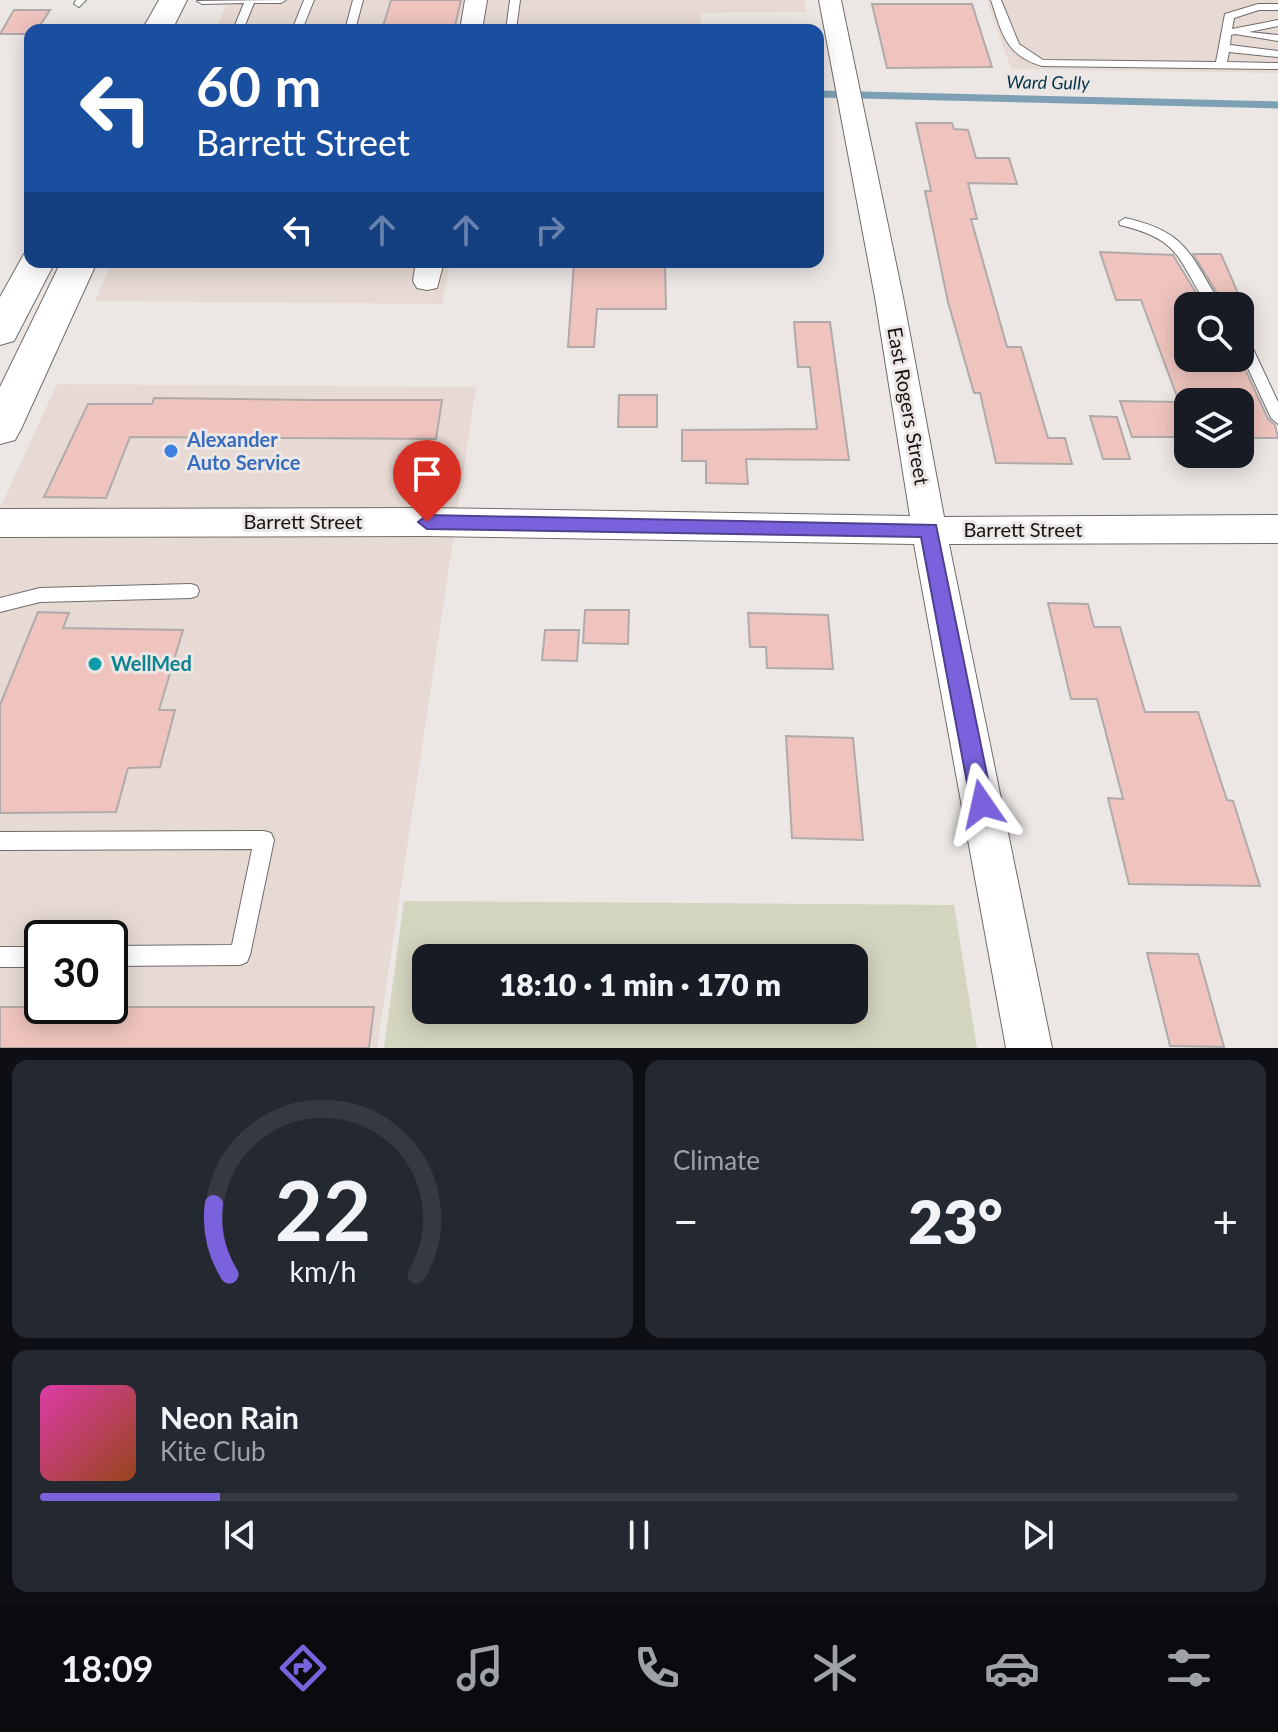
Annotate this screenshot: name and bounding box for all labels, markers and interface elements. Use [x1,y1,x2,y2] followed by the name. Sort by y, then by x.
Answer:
[196,52,321,119] text: 60 m
[64,56,168,160] icon: left
[1006,70,1090,94] water label: Ward Gully
[196,120,410,164] text: Barrett Street
[276,208,320,252] icon: left
[360,208,404,252] icon: ahead
[444,208,488,252] icon: ahead
[528,208,572,252] icon: right
[1174,292,1254,468] map controls
[1174,292,1254,372] button: search
[883,325,935,487] street label: East Rogers Street
[1174,388,1254,468] button: layers
[186,427,301,474] place label: Alexander Auto Service
[393,440,461,522] pin
[162,442,180,460] marker: Alexander Auto Service
[405,452,449,496] icon: arrive
[244,509,362,533] street label: Barrett Street
[964,517,1082,541] street label: Barrett Street
[111,651,192,675] place label: WellMed
[86,655,104,673] marker: WellMed
[940,762,1024,846] position arrow
[24,920,128,1024] speed limit sign: 30
[499,966,781,1002] text: 18:10 · 1 min · 170 m
[673,1144,760,1176] text: Climate
[274,1159,371,1259] text: 22
[908,1185,1003,1257] text: 23°
[673,1195,699,1247] text: −
[1212,1195,1238,1247] text: +
[289,1254,356,1288] text: km/h
[160,1399,299,1435] text: Neon Rain
[160,1435,266,1467] text: Kite Club
[218,1513,262,1557] icon: previous
[617,1513,661,1557] icon: pause
[1016,1513,1060,1557] icon: next
[275,1640,331,1696] icon: directions
[452,1640,508,1696] icon: music
[629,1640,685,1696] icon: phone
[807,1640,863,1696] icon: climate
[984,1640,1040,1696] icon: car
[1161,1640,1217,1696] icon: filters
[61,1646,153,1690] text: 18:09

